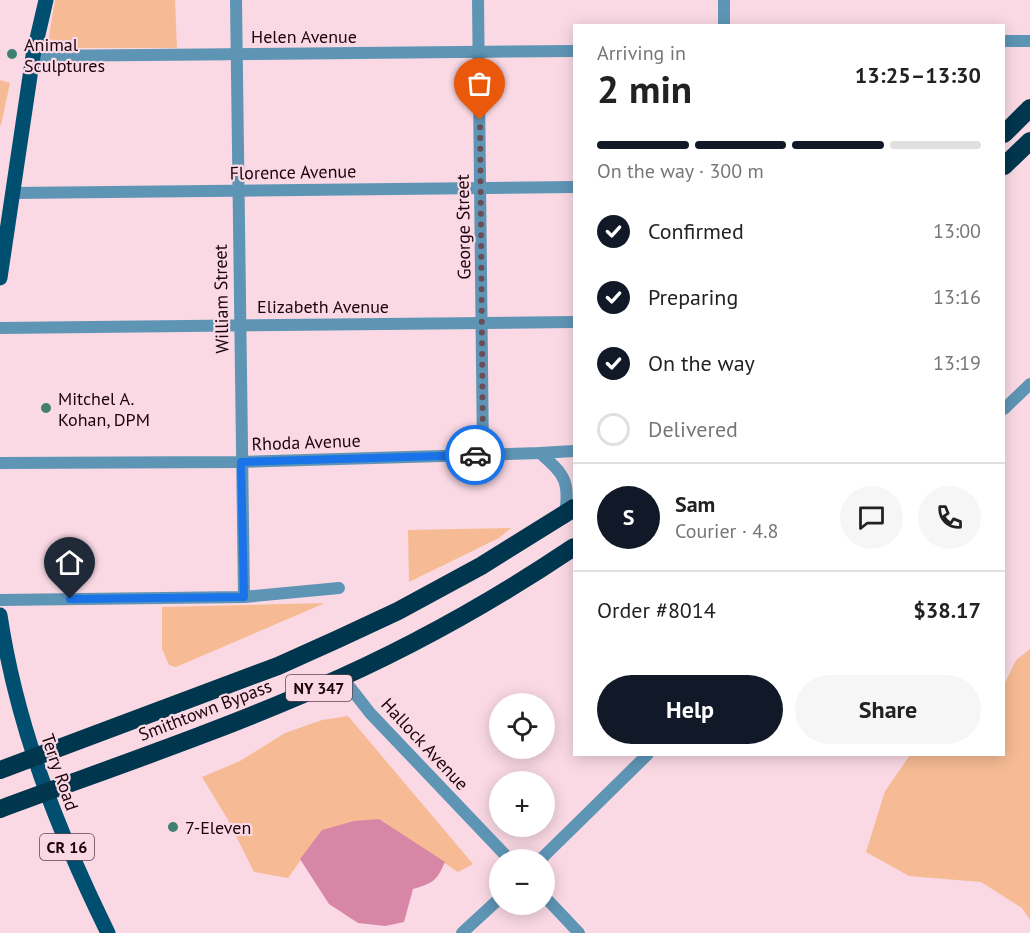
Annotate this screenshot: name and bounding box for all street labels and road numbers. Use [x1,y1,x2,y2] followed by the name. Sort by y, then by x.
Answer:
[251,25,357,48] street label: Helen Avenue
[229,159,357,185] street label: Florence Avenue
[451,174,475,280] street label: George Street
[209,244,233,354] street label: William Street
[257,295,389,318] street label: Elizabeth Avenue
[251,429,361,455] street label: Rhoda Avenue
[135,674,275,746] street label: Smithtown Bypass
[286,675,352,701] road number: NY 347
[376,693,474,795] street label: Hallock Avenue
[36,731,84,813] street label: Terry Road
[40,834,94,860] road number: CR 16

